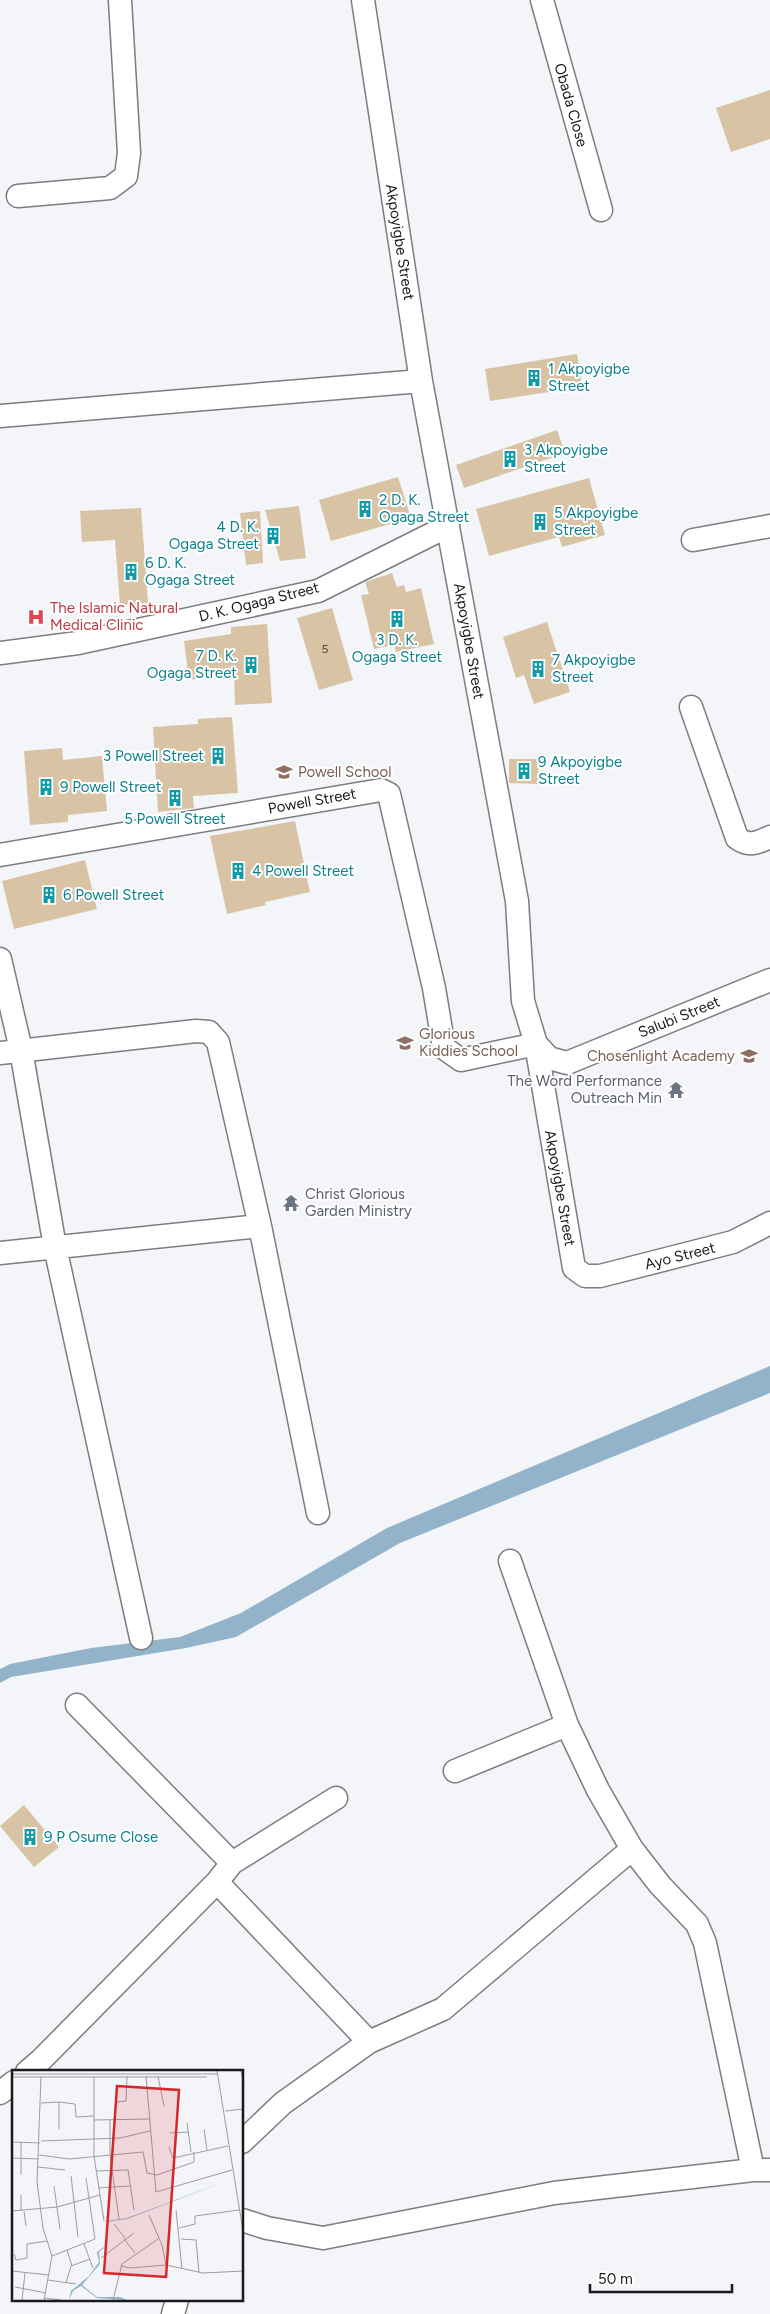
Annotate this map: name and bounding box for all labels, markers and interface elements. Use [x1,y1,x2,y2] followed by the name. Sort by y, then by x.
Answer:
[550,61,592,149] street label: Obada Close
[382,182,418,302] street label: Akpoyigbe Street
[548,360,630,395] place label: 1 Akpoyigbe Street
[524,368,544,388] building icon: 1 Akpoyigbe Street
[524,441,608,476] place label: 3 Akpoyigbe Street
[500,449,520,469] building icon: 3 Akpoyigbe Street
[379,491,470,526] place label: 2 D. K. Ogaga Street
[355,499,375,519] building icon: 2 D. K. Ogaga Street
[554,504,638,539] place label: 5 Akpoyigbe Street
[530,512,550,532] building icon: 5 Akpoyigbe Street
[169,518,259,553] place label: 4 D. K. Ogaga Street
[263,526,283,546] building icon: 4 D. K. Ogaga Street
[145,554,236,589] place label: 6 D. K. Ogaga Street
[121,562,141,582] building icon: 6 D. K. Ogaga Street
[197,578,321,626] street label: D. K. Ogaga Street
[450,582,488,701] street label: Akpoyigbe Street
[50,599,178,634] place label: The Islamic Natural Medical Clinic
[26,607,46,627] hospital icon: The Islamic Natural Medical Clinic
[387,609,407,629] building icon: 3 D. K. Ogaga Street
[352,631,442,666] place label: 3 D. K. Ogaga Street
[322,642,329,656] house number: 5
[147,647,237,682] place label: 7 D. K. Ogaga Street
[552,651,636,686] place label: 7 Akpoyigbe Street
[241,655,261,675] building icon: 7 D. K. Ogaga Street
[528,659,548,679] building icon: 7 Akpoyigbe Street
[208,746,228,766] building icon: 3 Powell Street
[103,747,204,765] place label: 3 Powell Street
[538,753,622,788] place label: 9 Akpoyigbe Street
[514,761,534,781] building icon: 9 Akpoyigbe Street
[274,762,294,782] school or university icon: Powell School
[298,763,392,781] place label: Powell School
[36,777,56,797] building icon: 9 Powell Street
[60,778,162,796] place label: 9 Powell Street
[267,784,358,818] street label: Powell Street
[165,788,185,808] building icon: 5 Powell Street
[124,810,226,828] place label: 5 Powell Street
[228,861,248,881] building icon: 4 Powell Street
[252,862,354,880] place label: 4 Powell Street
[39,885,59,905] building icon: 6 Powell Street
[63,886,165,904] place label: 6 Powell Street
[636,992,723,1042] street label: Salubi Street
[419,1025,518,1060] place label: Glorious Kiddies School
[395,1033,415,1053] school or university icon: Glorious Kiddies School
[739,1046,759,1066] school or university icon: Chosenlight Academy
[587,1047,735,1065] place label: Chosenlight Academy
[507,1072,662,1107] place label: The Word Performance Outreach Min
[666,1080,686,1100] temple icon: The Word Performance Outreach Min
[541,1129,579,1248] street label: Akpoyigbe Street
[305,1185,412,1220] place label: Christ Glorious Garden Ministry
[281,1193,301,1213] temple icon: Christ Glorious Garden Ministry
[643,1238,717,1273] street label: Ayo Street
[20,1827,40,1847] building icon: 9 P Osume Close
[44,1828,158,1846] place label: 9 P Osume Close
[12,2070,244,2302] inset map
[590,2262,732,2294] scale bar
[598,2270,633,2288] text: 50 m

